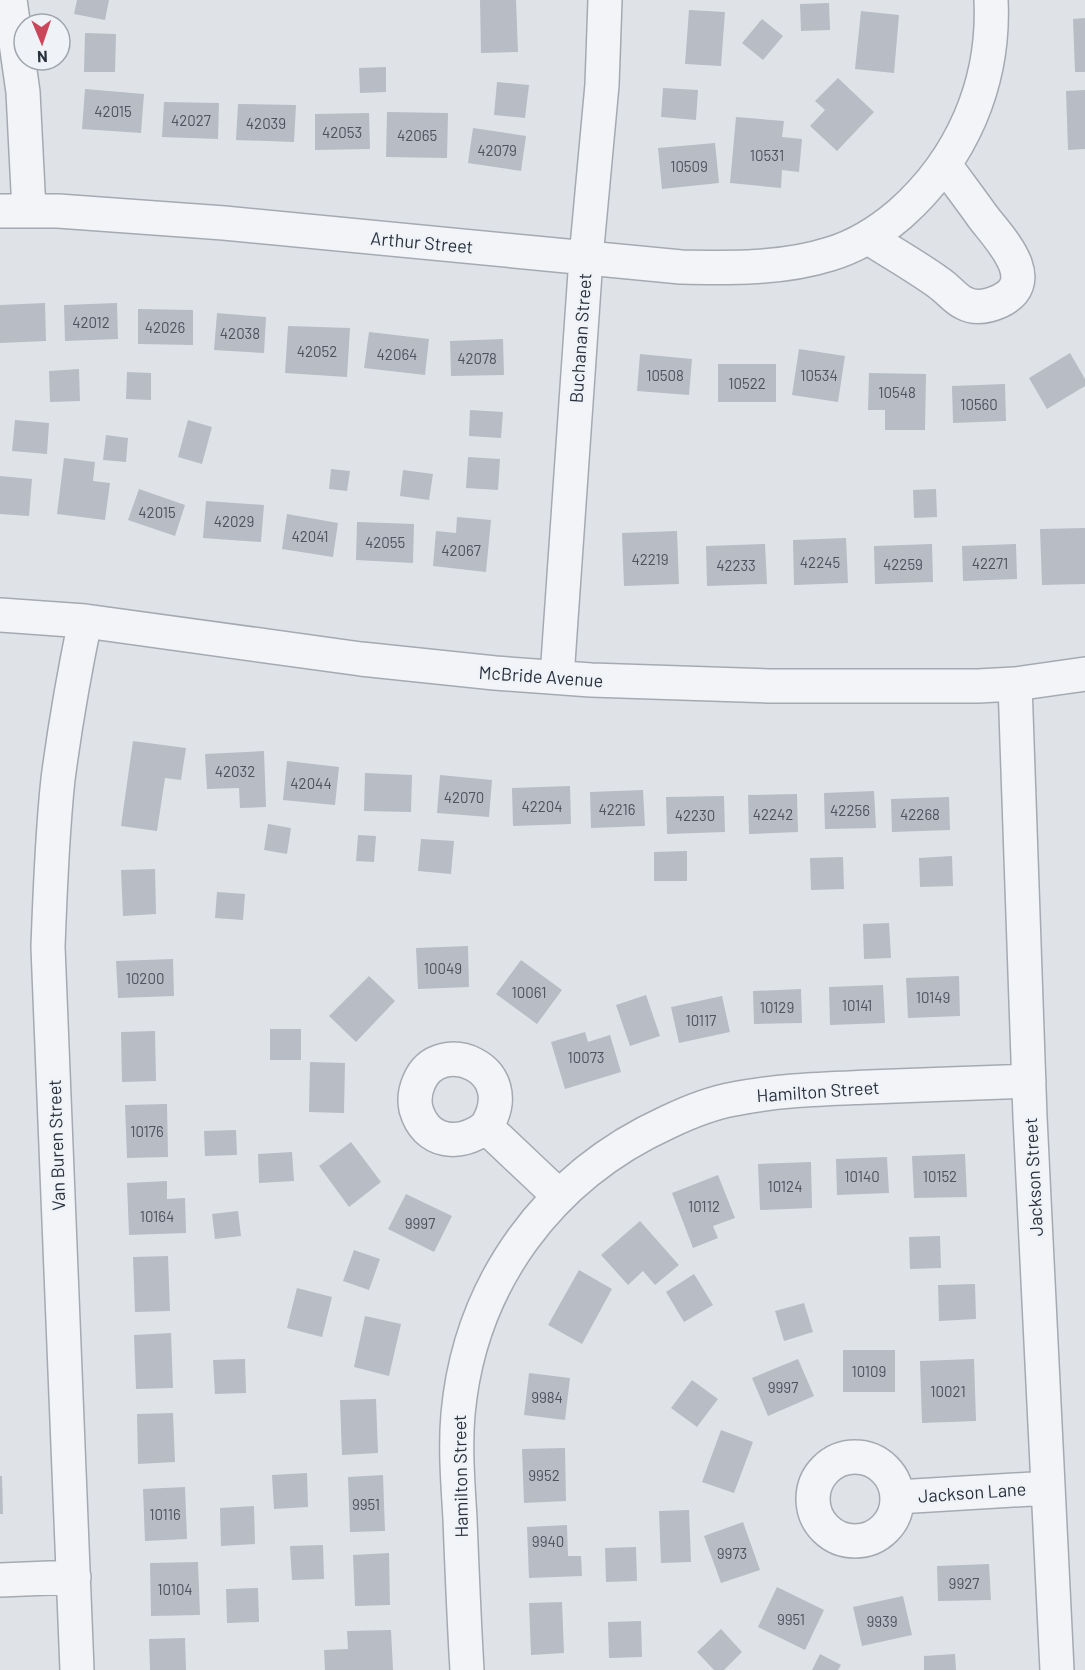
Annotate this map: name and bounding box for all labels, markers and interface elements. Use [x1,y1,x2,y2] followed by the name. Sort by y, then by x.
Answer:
[12,12,72,72] north arrow
[37,48,48,67] text: N
[94,102,132,120] house number: 42015
[171,111,211,129] house number: 42027
[246,114,286,132] house number: 42039
[322,123,362,141] house number: 42053
[397,126,437,144] house number: 42065
[477,141,517,159] house number: 42079
[750,146,784,164] house number: 10531
[670,157,708,175] house number: 10509
[370,227,474,257] street label: Arthur Street
[564,272,596,404] street label: Buchanan Street
[72,313,110,331] house number: 42012
[145,318,185,336] house number: 42026
[220,324,260,342] house number: 42038
[297,342,337,360] house number: 42052
[377,345,417,363] house number: 42064
[457,349,497,367] house number: 42078
[646,366,684,384] house number: 10508
[800,366,838,384] house number: 10534
[728,374,766,392] house number: 10522
[878,383,916,401] house number: 10548
[960,395,998,413] house number: 10560
[138,503,176,521] house number: 42015
[214,512,254,530] house number: 42029
[292,527,328,545] house number: 42041
[365,533,405,551] house number: 42055
[441,541,481,559] house number: 42067
[631,550,669,568] house number: 42219
[800,553,840,571] house number: 42245
[972,554,1008,572] house number: 42271
[883,555,923,573] house number: 42259
[716,556,756,574] house number: 42233
[478,661,604,691] street label: McBride Avenue
[215,762,255,780] house number: 42032
[290,774,332,792] house number: 42044
[444,788,484,806] house number: 42070
[521,797,563,815] house number: 42204
[598,800,636,818] house number: 42216
[830,801,870,819] house number: 42256
[753,805,793,823] house number: 42242
[900,805,940,823] house number: 42268
[675,806,715,824] house number: 42230
[424,959,462,977] house number: 10049
[126,969,164,987] house number: 10200
[512,983,546,1001] house number: 10061
[916,988,950,1006] house number: 10149
[842,996,872,1014] house number: 10141
[760,998,794,1016] house number: 10129
[686,1011,716,1029] house number: 10117
[567,1048,605,1066] house number: 10073
[756,1076,880,1106] street label: Hamilton Street
[43,1079,69,1211] street label: Van Buren Street
[1019,1117,1047,1237] street label: Jackson Street
[130,1122,164,1140] house number: 10176
[844,1167,880,1185] house number: 10140
[923,1167,957,1185] house number: 10152
[768,1177,802,1195] house number: 10124
[688,1197,720,1215] house number: 10112
[140,1207,174,1225] house number: 10164
[405,1214,435,1232] house number: 9997
[852,1362,886,1380] house number: 10109
[768,1378,798,1396] house number: 9997
[930,1382,966,1400] house number: 10021
[531,1388,563,1406] house number: 9984
[448,1414,472,1538] street label: Hamilton Street
[528,1466,560,1484] house number: 9952
[917,1477,1027,1507] street label: Jackson Lane
[352,1495,380,1513] house number: 9951
[149,1505,181,1523] house number: 10116
[532,1532,564,1550] house number: 9940
[717,1544,747,1562] house number: 9973
[949,1574,979,1592] house number: 9927
[157,1580,193,1598] house number: 10104
[777,1610,805,1628] house number: 9951
[866,1612,898,1630] house number: 9939

